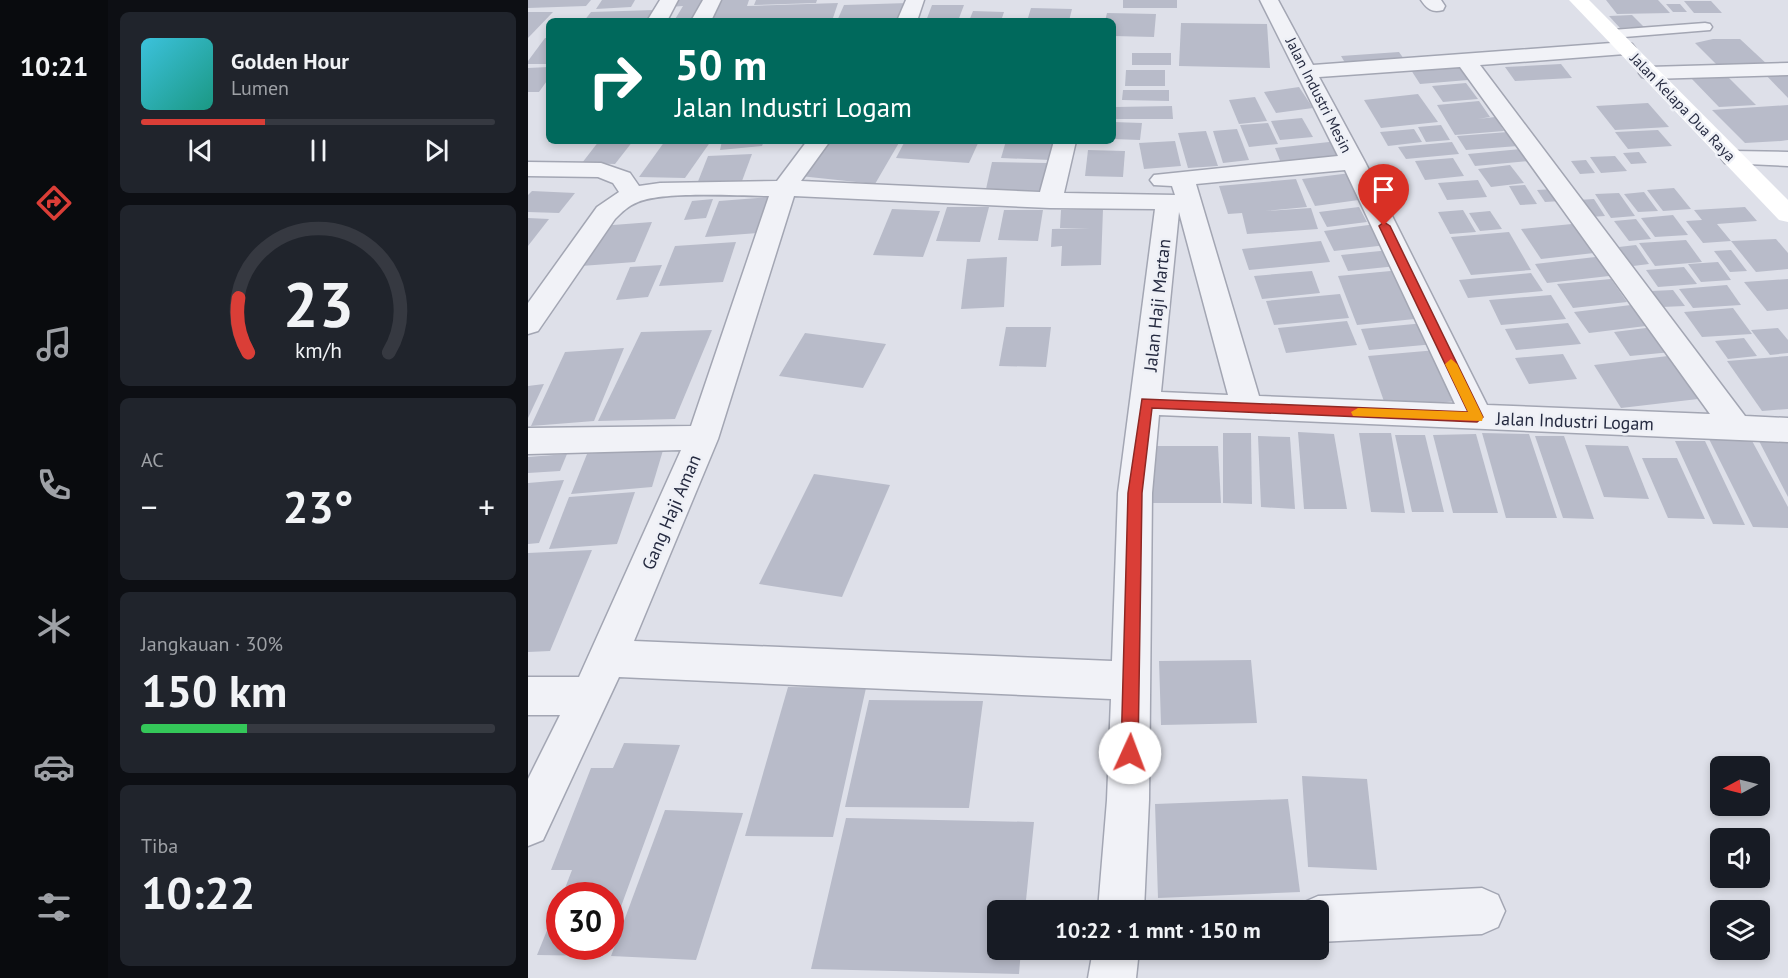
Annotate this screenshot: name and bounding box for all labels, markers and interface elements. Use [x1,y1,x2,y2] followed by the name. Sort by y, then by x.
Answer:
[1281,33,1356,156] street label: Jalan Industri Mesin
[675,37,767,92] text: 50 m
[576,42,654,120] icon: right
[231,47,349,75] text: Golden Hour
[1626,48,1740,165] street label: Jalan Kelapa Dua Raya
[20,49,88,83] text: 10:21
[231,75,289,101] text: Lumen
[675,90,912,124] text: Jalan Industri Logam
[184,134,217,167] icon: previous
[302,134,335,167] icon: pause
[420,134,453,167] icon: next
[1358,164,1409,226] pin
[1367,173,1400,206] icon: arrive
[33,182,75,224] icon: directions
[1138,238,1175,373] street label: Jalan Haji Martan
[283,263,353,344] text: 23
[33,323,75,365] icon: music
[294,336,341,364] text: km/h
[1495,407,1654,435] street label: Jalan Industri Logam
[141,447,164,473] text: AC
[636,451,706,573] street label: Gang Haji Aman
[33,464,75,506] icon: phone
[283,477,353,535] text: 23°
[141,485,158,528] text: −
[478,485,495,528] text: +
[33,605,75,647] icon: climate
[141,631,283,657] text: Jangkauan · 30%
[141,661,287,719] text: 150 km
[1098,721,1162,785] position arrow
[33,746,75,788] icon: car
[1710,756,1770,816] north arrow
[1710,756,1770,960] map controls
[1710,828,1770,888] button: sound
[141,833,178,859] text: Tiba
[141,863,255,921] text: 10:22
[546,882,624,960] speed limit sign: 30
[33,886,75,928] icon: filters
[1710,900,1770,960] button: layers
[1055,916,1261,944] text: 10:22 · 1 mnt · 150 m

